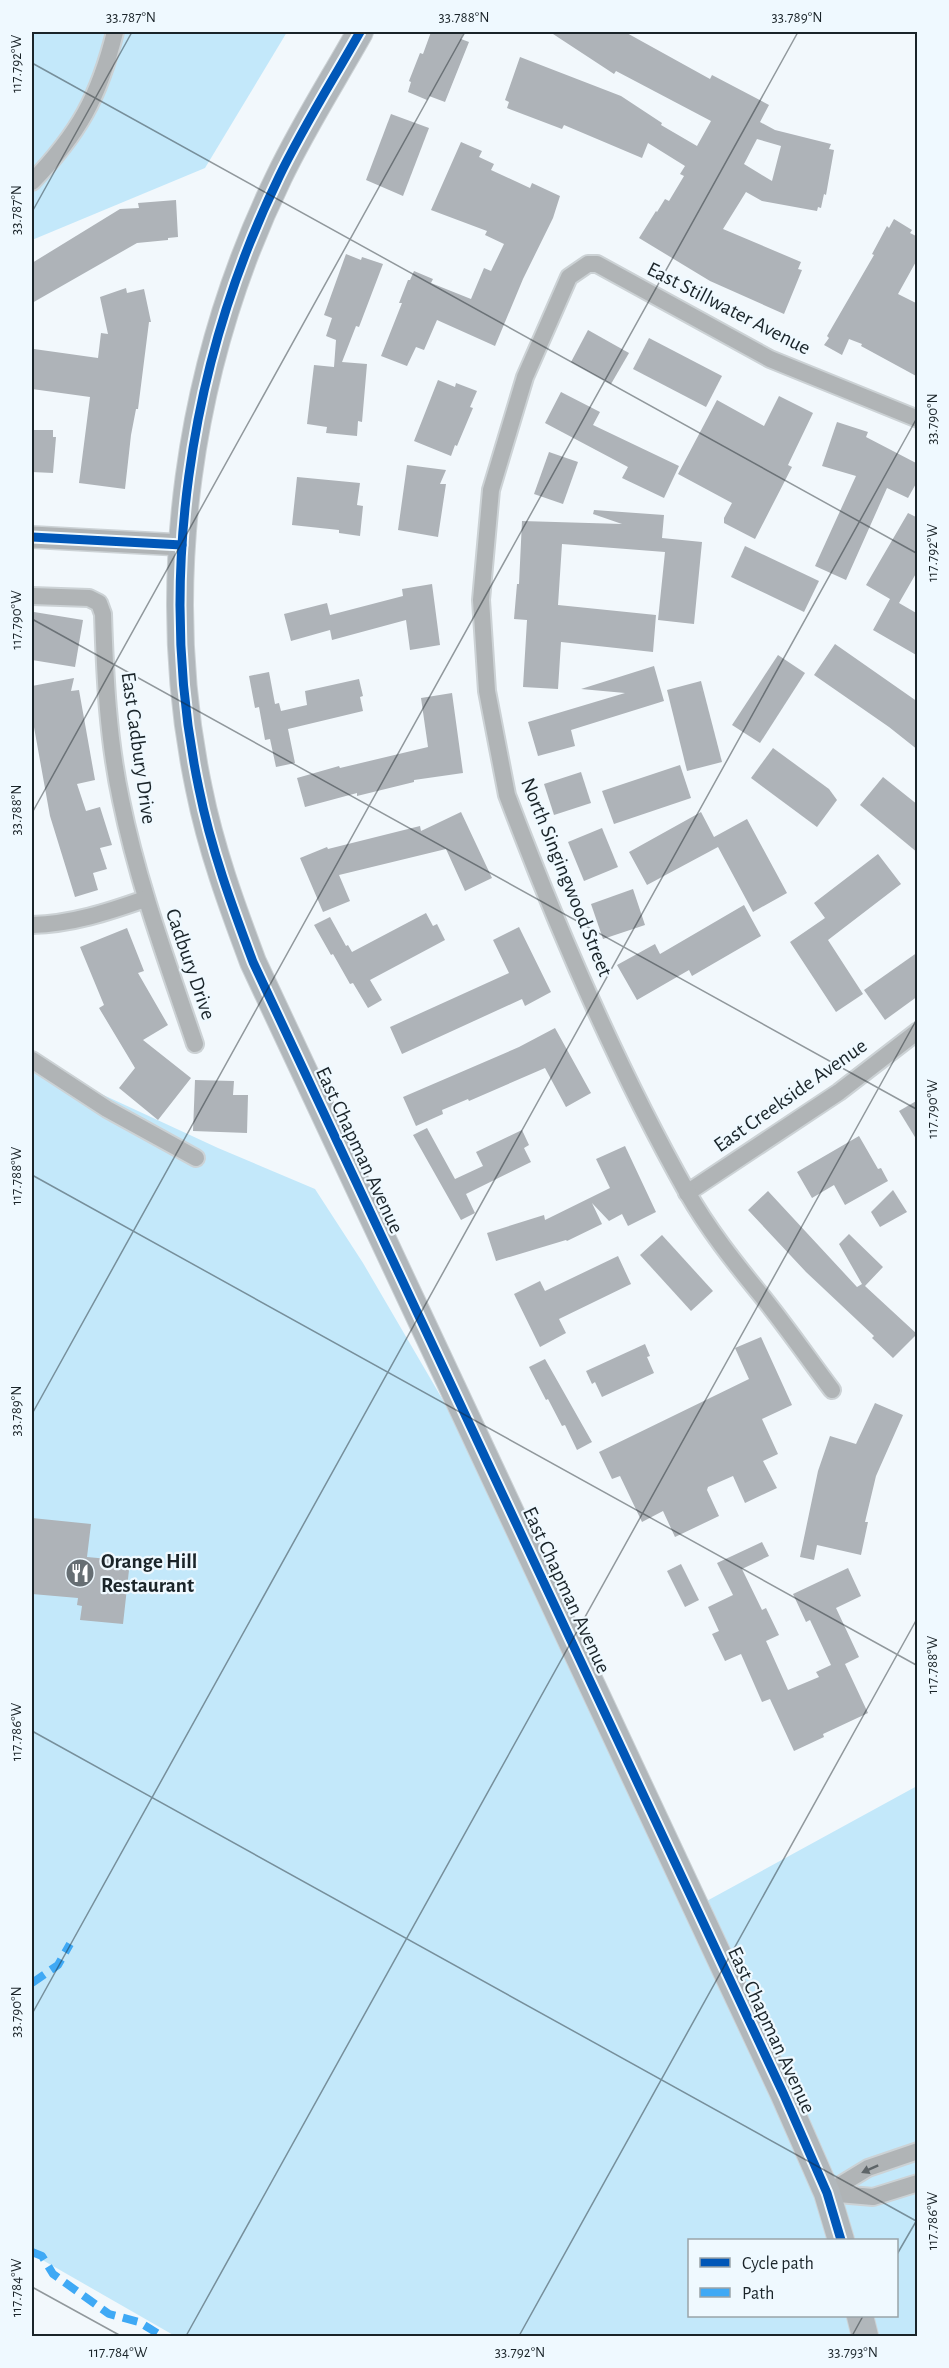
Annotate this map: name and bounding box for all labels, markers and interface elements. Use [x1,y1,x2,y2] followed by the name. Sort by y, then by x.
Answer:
[106,10,156,25] text: 33.787°N
[439,10,489,25] text: 33.788°N
[772,10,822,25] text: 33.789°N
[9,34,24,93] text: 117.792°W
[9,185,24,235] text: 33.787°N
[644,258,814,359] street label: East Stillwater Avenue
[925,393,940,445] text: 33.790°N
[925,523,940,582] text: 117.792°W
[9,590,24,650] text: 117.790°W
[117,671,160,825] street label: East Cadbury Drive
[517,775,616,980] street label: North Singingwood Street
[9,785,24,835] text: 33.788°N
[162,906,219,1022] street label: Cadbury Drive
[710,1035,871,1156] street label: East Creekside Avenue
[312,1064,407,1237] street label: East Chapman Avenue
[925,1079,940,1139] text: 117.790°W
[9,1146,24,1205] text: 117.788°W
[9,1386,24,1436] text: 33.789°N
[519,1504,614,1677] street label: East Chapman Avenue
[101,1551,197,1596] place label: Orange Hill Restaurant
[64,1557,96,1589] restaurant icon: Orange Hill Restaurant
[925,1635,940,1694] text: 117.788°W
[9,1702,24,1761] text: 117.786°W
[724,1944,819,2117] street label: East Chapman Avenue
[9,1986,24,2038] text: 33.790°N
[862,2164,879,2173] one-way arrow
[925,2191,940,2250] text: 117.786°W
[688,2239,898,2317] legend
[742,2255,814,2273] text: Cycle path
[9,2258,24,2317] text: 117.784°W
[742,2285,774,2303] text: Path
[89,2345,148,2360] text: 117.784°W
[495,2345,545,2360] text: 33.792°N
[828,2345,878,2360] text: 33.793°N

